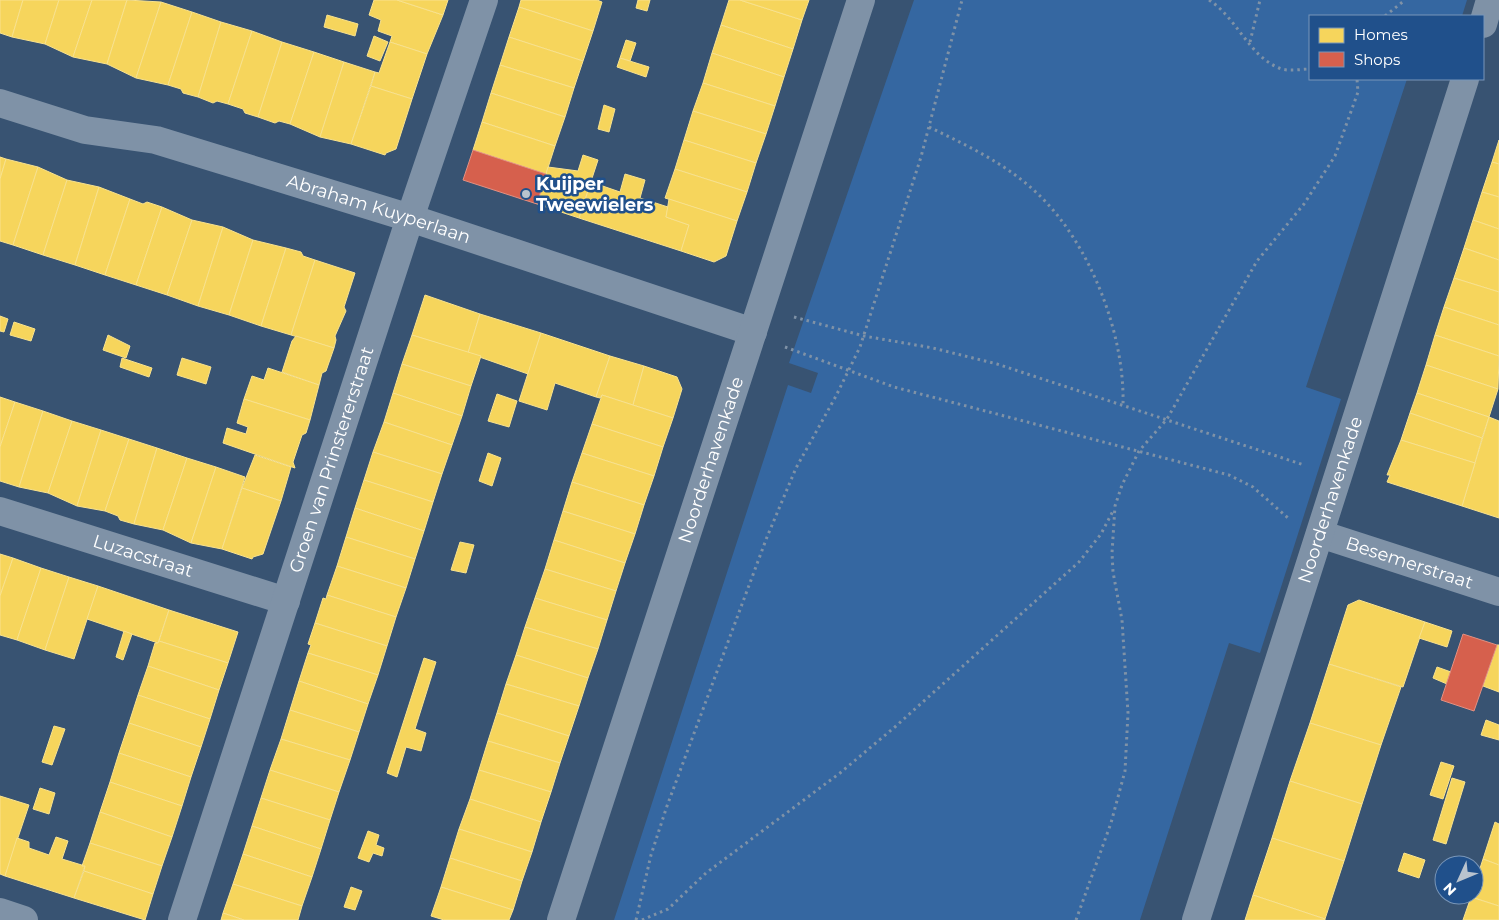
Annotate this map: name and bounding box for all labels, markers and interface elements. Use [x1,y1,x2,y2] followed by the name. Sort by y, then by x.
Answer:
[1309,15,1484,80] legend
[1354,25,1408,44] text: Homes
[1354,50,1400,69] text: Shops
[284,170,473,248] street label: Abraham Kuyperlaan
[536,173,654,216] place label: Kuijper Tweewielers
[520,188,532,200] marker: Kuijper Tweewielers
[285,344,378,575] street label: Groen van Prinstererstraat
[674,374,749,546] street label: Noorderhavenkade
[1293,414,1367,586] street label: Noorderhavenkade
[90,530,196,582] street label: Luzacstraat
[1343,532,1476,594] street label: Besemerstraat
[1434,855,1484,905] north arrow
[1439,879,1460,899] text: N

